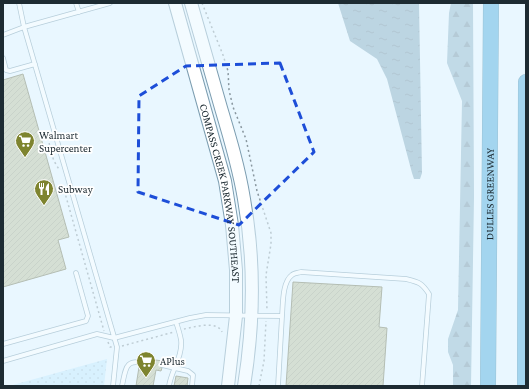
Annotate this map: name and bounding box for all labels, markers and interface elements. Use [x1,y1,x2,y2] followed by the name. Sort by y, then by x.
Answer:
[198,102,242,283] street label: COMPASS CREEK PARKWAY SOUTHEAST
[39,129,92,155] place label: Walmart Supercenter
[14,130,36,158] supermarket icon: Walmart Supercenter
[483,148,496,240] street label: DULLES GREENWAY
[33,178,55,206] restaurant icon: Subway
[58,183,94,196] place label: Subway
[135,350,157,378] supermarket icon: APlus
[160,355,185,367] place label: APlus

